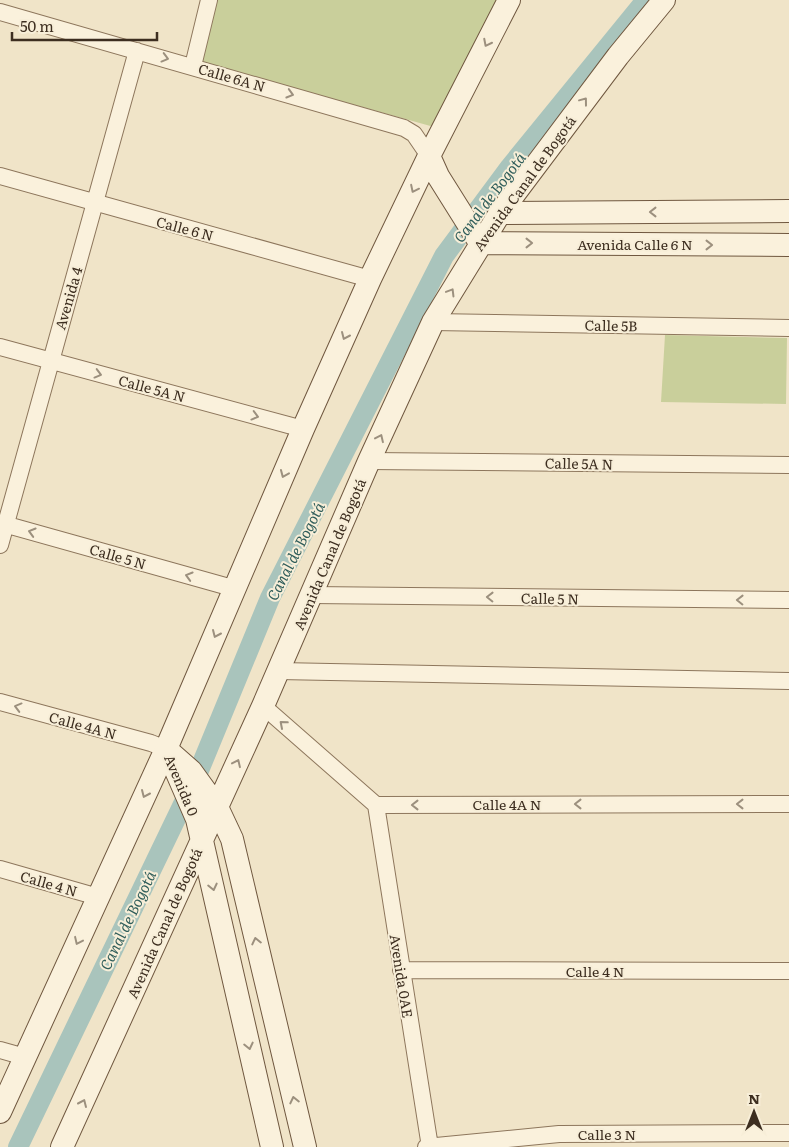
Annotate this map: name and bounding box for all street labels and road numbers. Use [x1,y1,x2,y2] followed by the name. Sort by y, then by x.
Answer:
[196,58,268,96] street label: Calle 6A N
[469,112,579,254] street label: Avenida Canal de Bogotá
[154,211,216,245] street label: Calle 6 N
[577,234,693,254] street label: Avenida Calle 6 N
[49,264,87,332] street label: Avenida 4
[584,315,638,335] street label: Calle 5B
[116,369,188,407] street label: Calle 5A N
[545,452,613,474] street label: Calle 5A N
[288,475,370,633] street label: Avenida Canal de Bogotá
[87,538,149,574] street label: Calle 5 N
[521,587,579,609] street label: Calle 5 N
[47,706,119,744] street label: Calle 4A N
[160,751,204,819] street label: Avenida 0
[473,794,542,814] street label: Calle 4A N
[122,844,206,1001] street label: Avenida Canal de Bogotá
[18,865,80,901] street label: Calle 4 N
[386,933,418,1019] street label: Avenida 0AE
[566,961,624,981] street label: Calle 4 N
[578,1124,636,1144] street label: Calle 3 N

